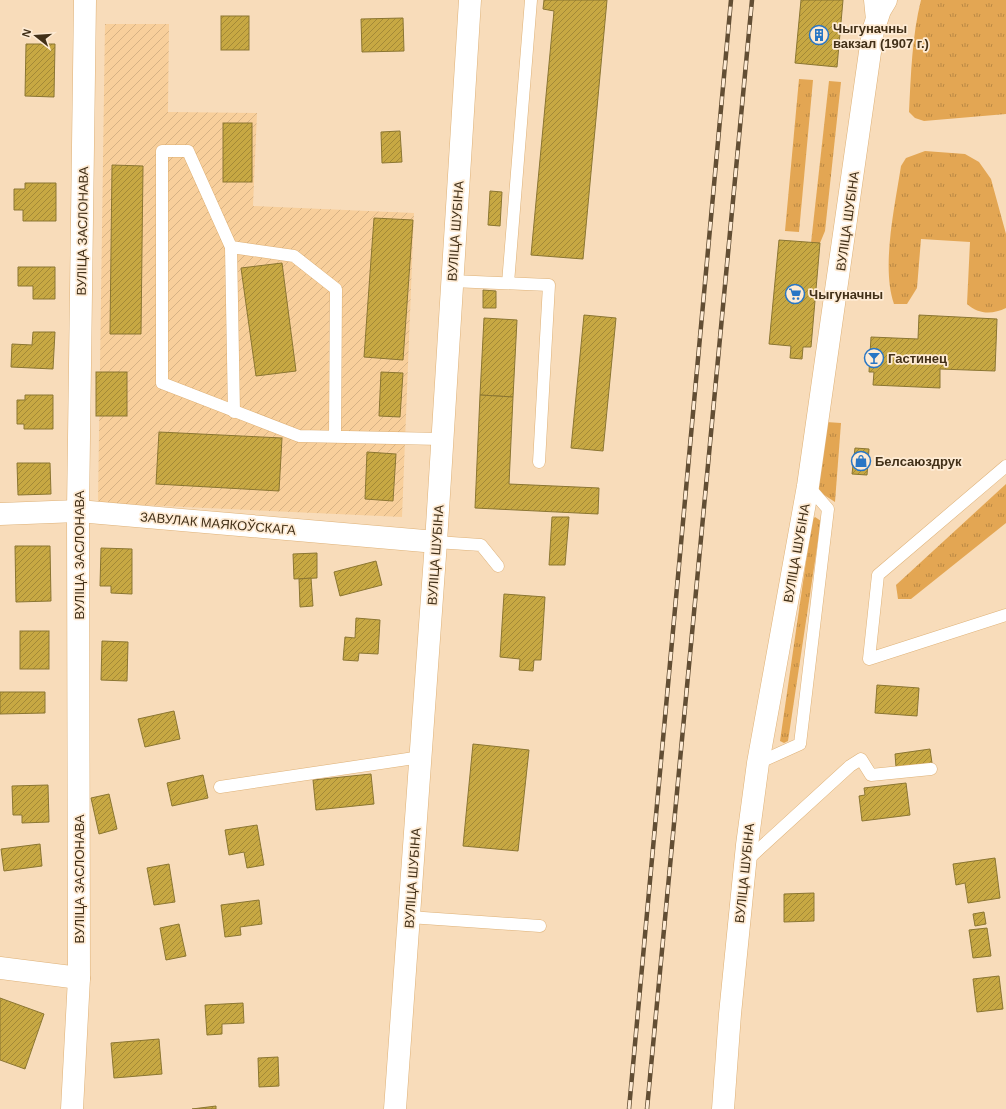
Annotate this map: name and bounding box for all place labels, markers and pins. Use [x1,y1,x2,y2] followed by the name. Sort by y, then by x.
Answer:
[833,21,929,51] place label: Чыгуначны вакзал (1907 г.)
[808,24,830,46] building icon: Чыгуначны вакзал (1907 г.)
[784,283,806,305] supermarket icon: Чыгуначны
[809,287,883,302] place label: Чыгуначны
[863,347,885,369] bar icon: Гастинец
[888,351,947,366] place label: Гастинец
[850,450,872,472] shop icon: Белсаюздрук
[875,454,962,469] place label: Белсаюздрук

